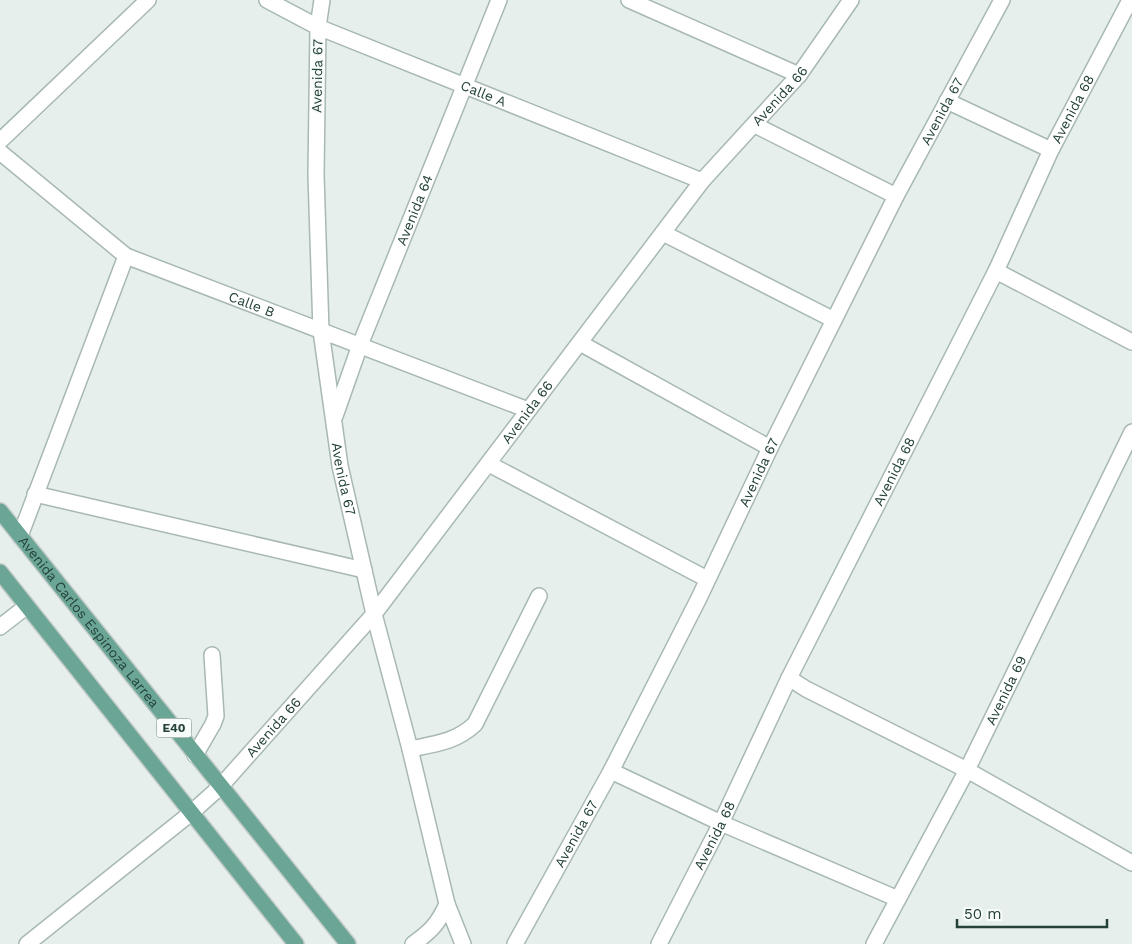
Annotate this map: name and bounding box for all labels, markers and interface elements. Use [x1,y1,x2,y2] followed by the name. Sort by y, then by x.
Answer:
[308,39,326,113] street label: Avenida 67
[749,63,811,129] street label: Avenida 66
[1048,72,1097,146] street label: Avenida 68
[917,75,967,148] street label: Avenida 67
[458,77,509,110] street label: Calle A
[393,172,436,248] street label: Avenida 64
[226,288,277,320] street label: Calle B
[498,377,556,447] street label: Avenida 66
[870,434,918,508] street label: Avenida 68
[735,435,782,509] street label: Avenida 67
[329,441,359,517] street label: Avenida 67
[15,533,163,711] street label: Avenida Carlos Espinoza Larrea
[982,653,1030,727] street label: Avenida 69
[242,694,304,760] street label: Avenida 66
[156,718,192,738] road number: E40
[551,797,601,870] street label: Avenida 67
[690,798,738,872] street label: Avenida 68
[957,896,1107,928] scale bar
[964,905,1001,923] text: 50 m

